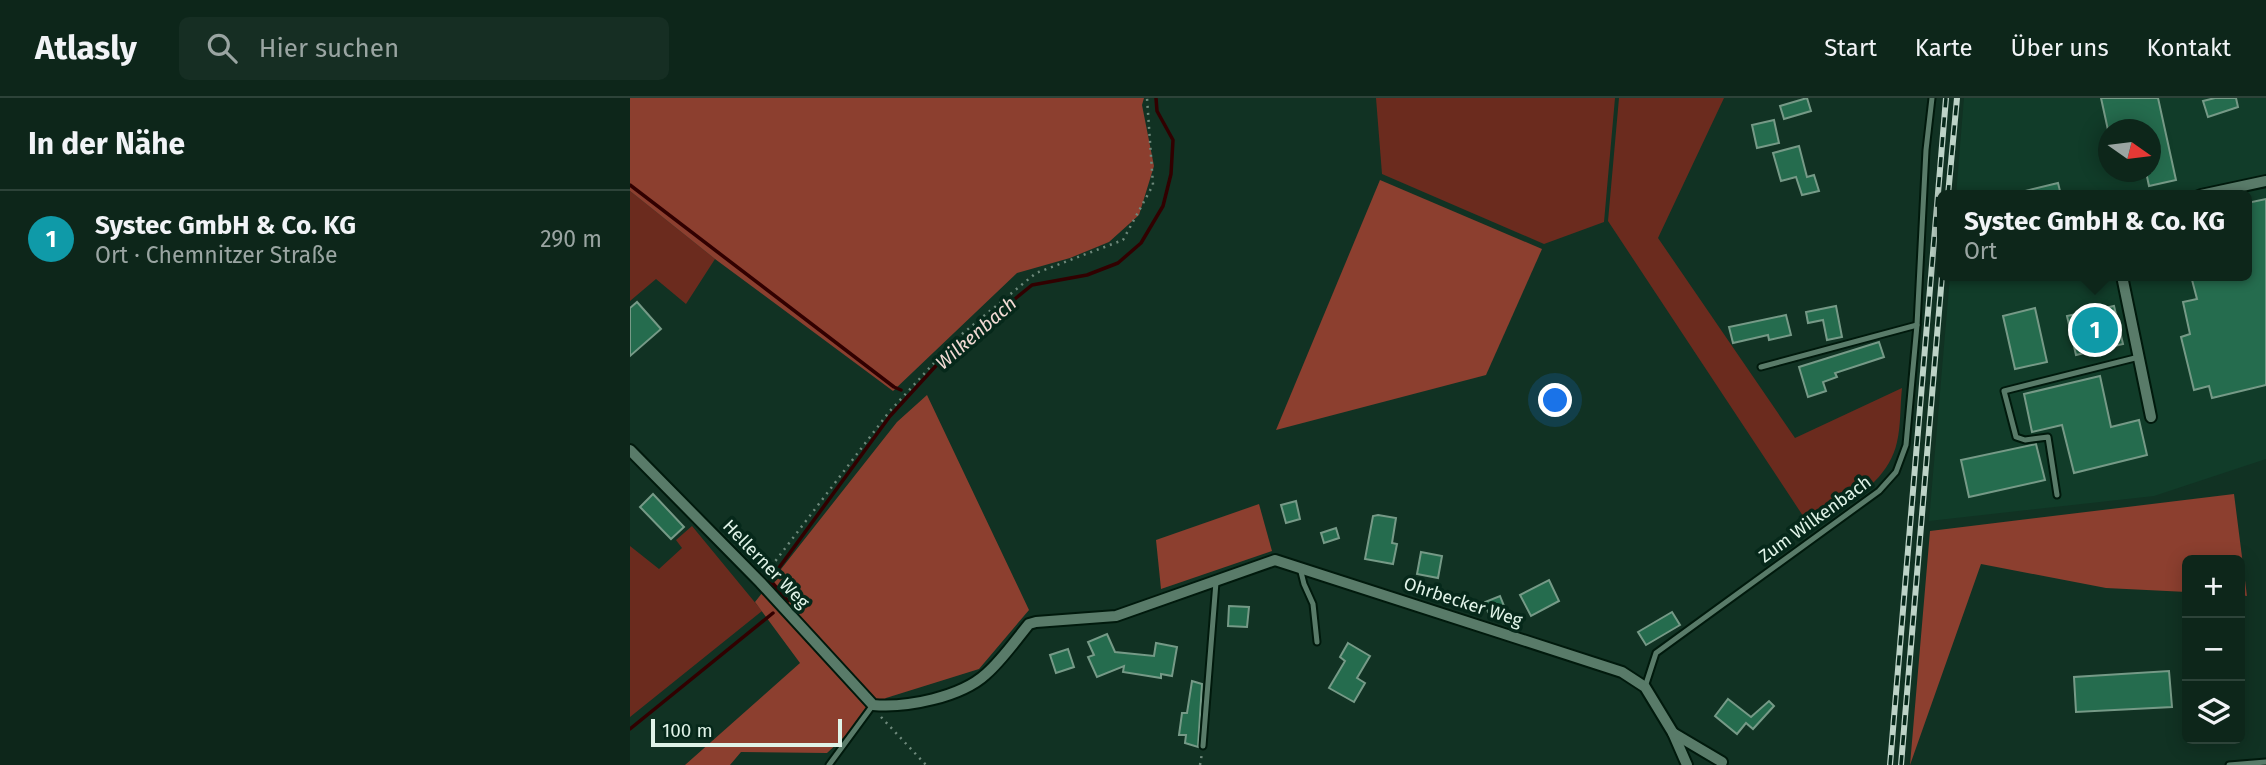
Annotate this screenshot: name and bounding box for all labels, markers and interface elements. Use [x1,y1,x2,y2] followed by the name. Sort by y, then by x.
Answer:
[179,17,669,80] search box
[35,28,137,68] text: Atlasly
[203,29,241,67] icon: search
[259,33,399,64] text: Hier suchen
[1824,34,1877,62] text: Start
[1915,34,1973,62] text: Karte
[2011,34,2109,62] text: Über uns
[2147,34,2231,62] text: Kontakt
[2098,119,2161,182] north arrow
[28,126,185,162] text: In der Nähe
[1937,190,2252,281] popup
[1964,206,2225,237] text: Systec GmbH & Co. KG
[95,210,356,241] text: Systec GmbH & Co. KG
[46,225,56,253] text: 1
[540,225,602,253] text: 290 m
[1964,237,1997,265] text: Ort
[95,241,337,269] text: Ort · Chemnitzer Straße
[931,292,1021,374] water label: Wilkenbach
[2072,304,2118,356] pin: 1
[1538,383,1572,417] your location
[1754,471,1876,567] street label: Zum Wilkenbach
[718,515,814,614] street label: Hellerner Weg
[2182,555,2245,744] map controls
[2182,555,2245,618] button: +
[1401,572,1526,632] street label: Ohrbecker Weg
[2182,618,2245,681] button: −
[2182,681,2245,744] button: layers
[651,716,842,748] scale bar
[662,719,713,742] text: 100 m

